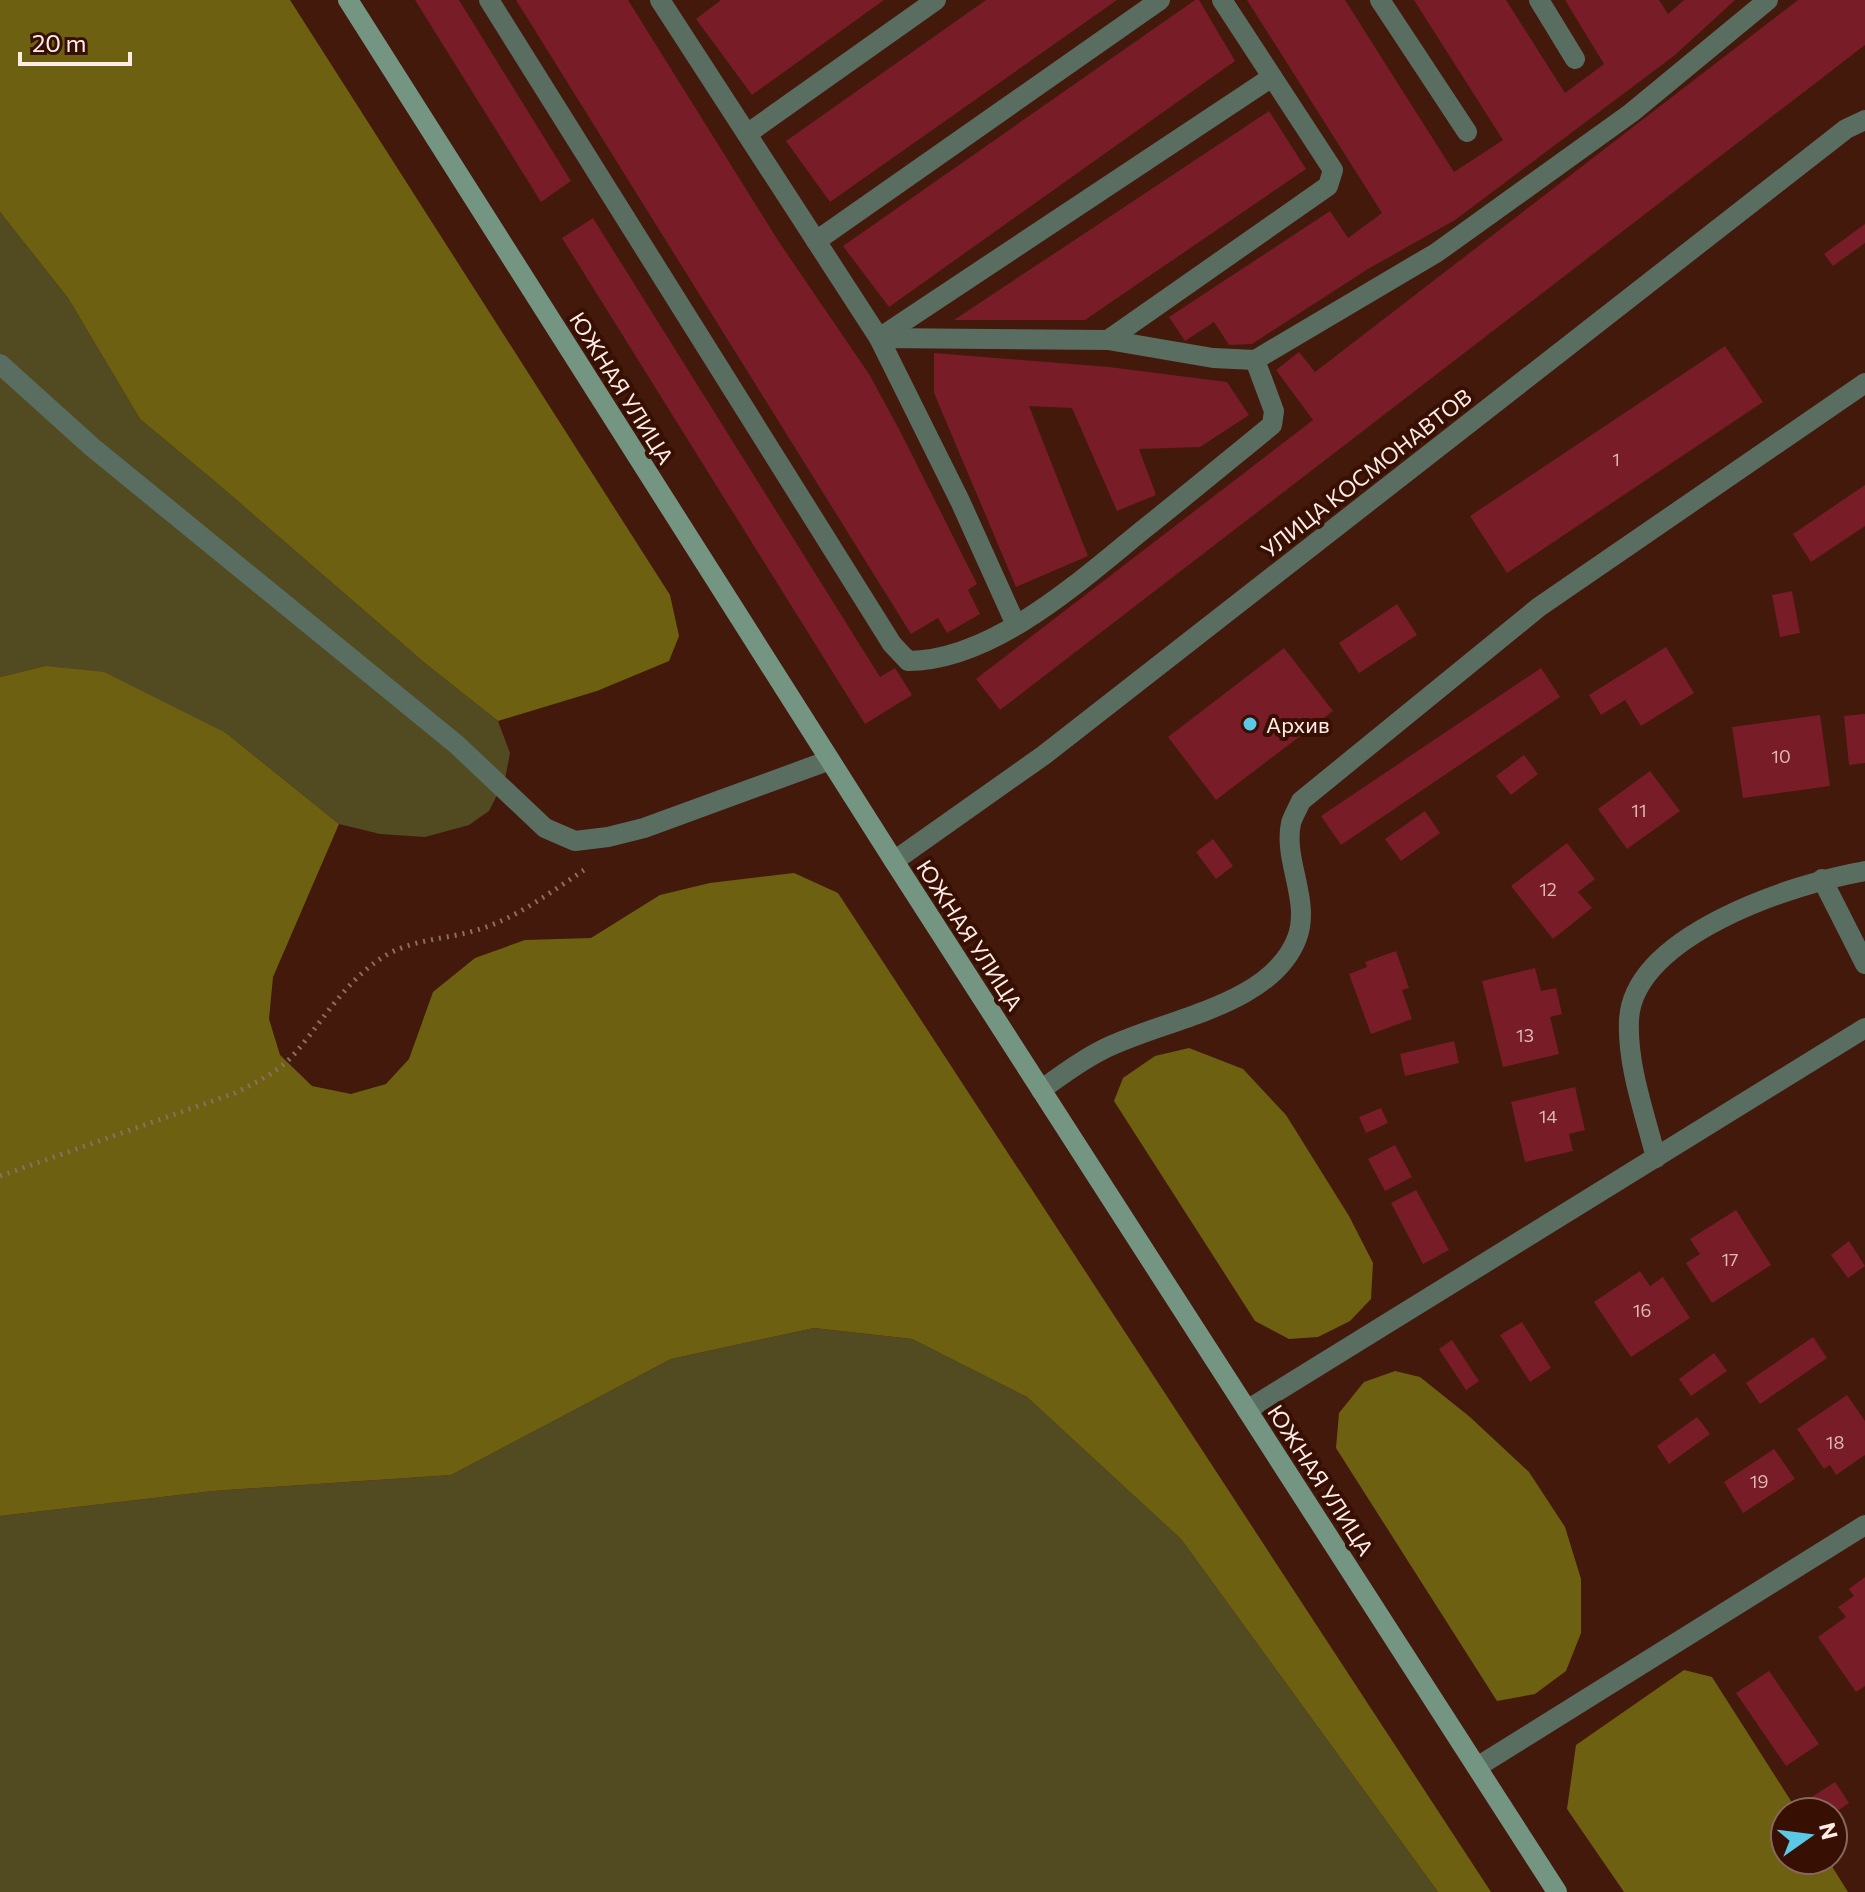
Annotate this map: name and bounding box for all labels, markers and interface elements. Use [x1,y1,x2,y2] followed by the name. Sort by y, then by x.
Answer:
[20,16,130,66] scale bar
[32,28,86,57] text: 20 m
[564,307,680,469] street label: ЮЖНАЯ УЛИЦА
[1256,383,1476,563] street label: УЛИЦА КОСМОНАВТОВ
[1612,448,1620,470] house number: 1
[1266,711,1330,738] place label: Архив
[1241,715,1259,733] marker: Архив
[1771,745,1791,767] house number: 10
[1631,799,1647,821] house number: 11
[911,855,1029,1015] street label: ЮЖНАЯ УЛИЦА
[1539,878,1557,900] house number: 12
[1516,1024,1534,1046] house number: 13
[1539,1105,1557,1127] house number: 14
[1721,1248,1739,1270] house number: 17
[1633,1299,1651,1321] house number: 16
[1262,1400,1380,1560] street label: ЮЖНАЯ УЛИЦА
[1826,1431,1844,1453] house number: 18
[1750,1470,1768,1492] house number: 19
[1769,1796,1849,1876] north arrow
[1814,1820,1844,1842] text: N

